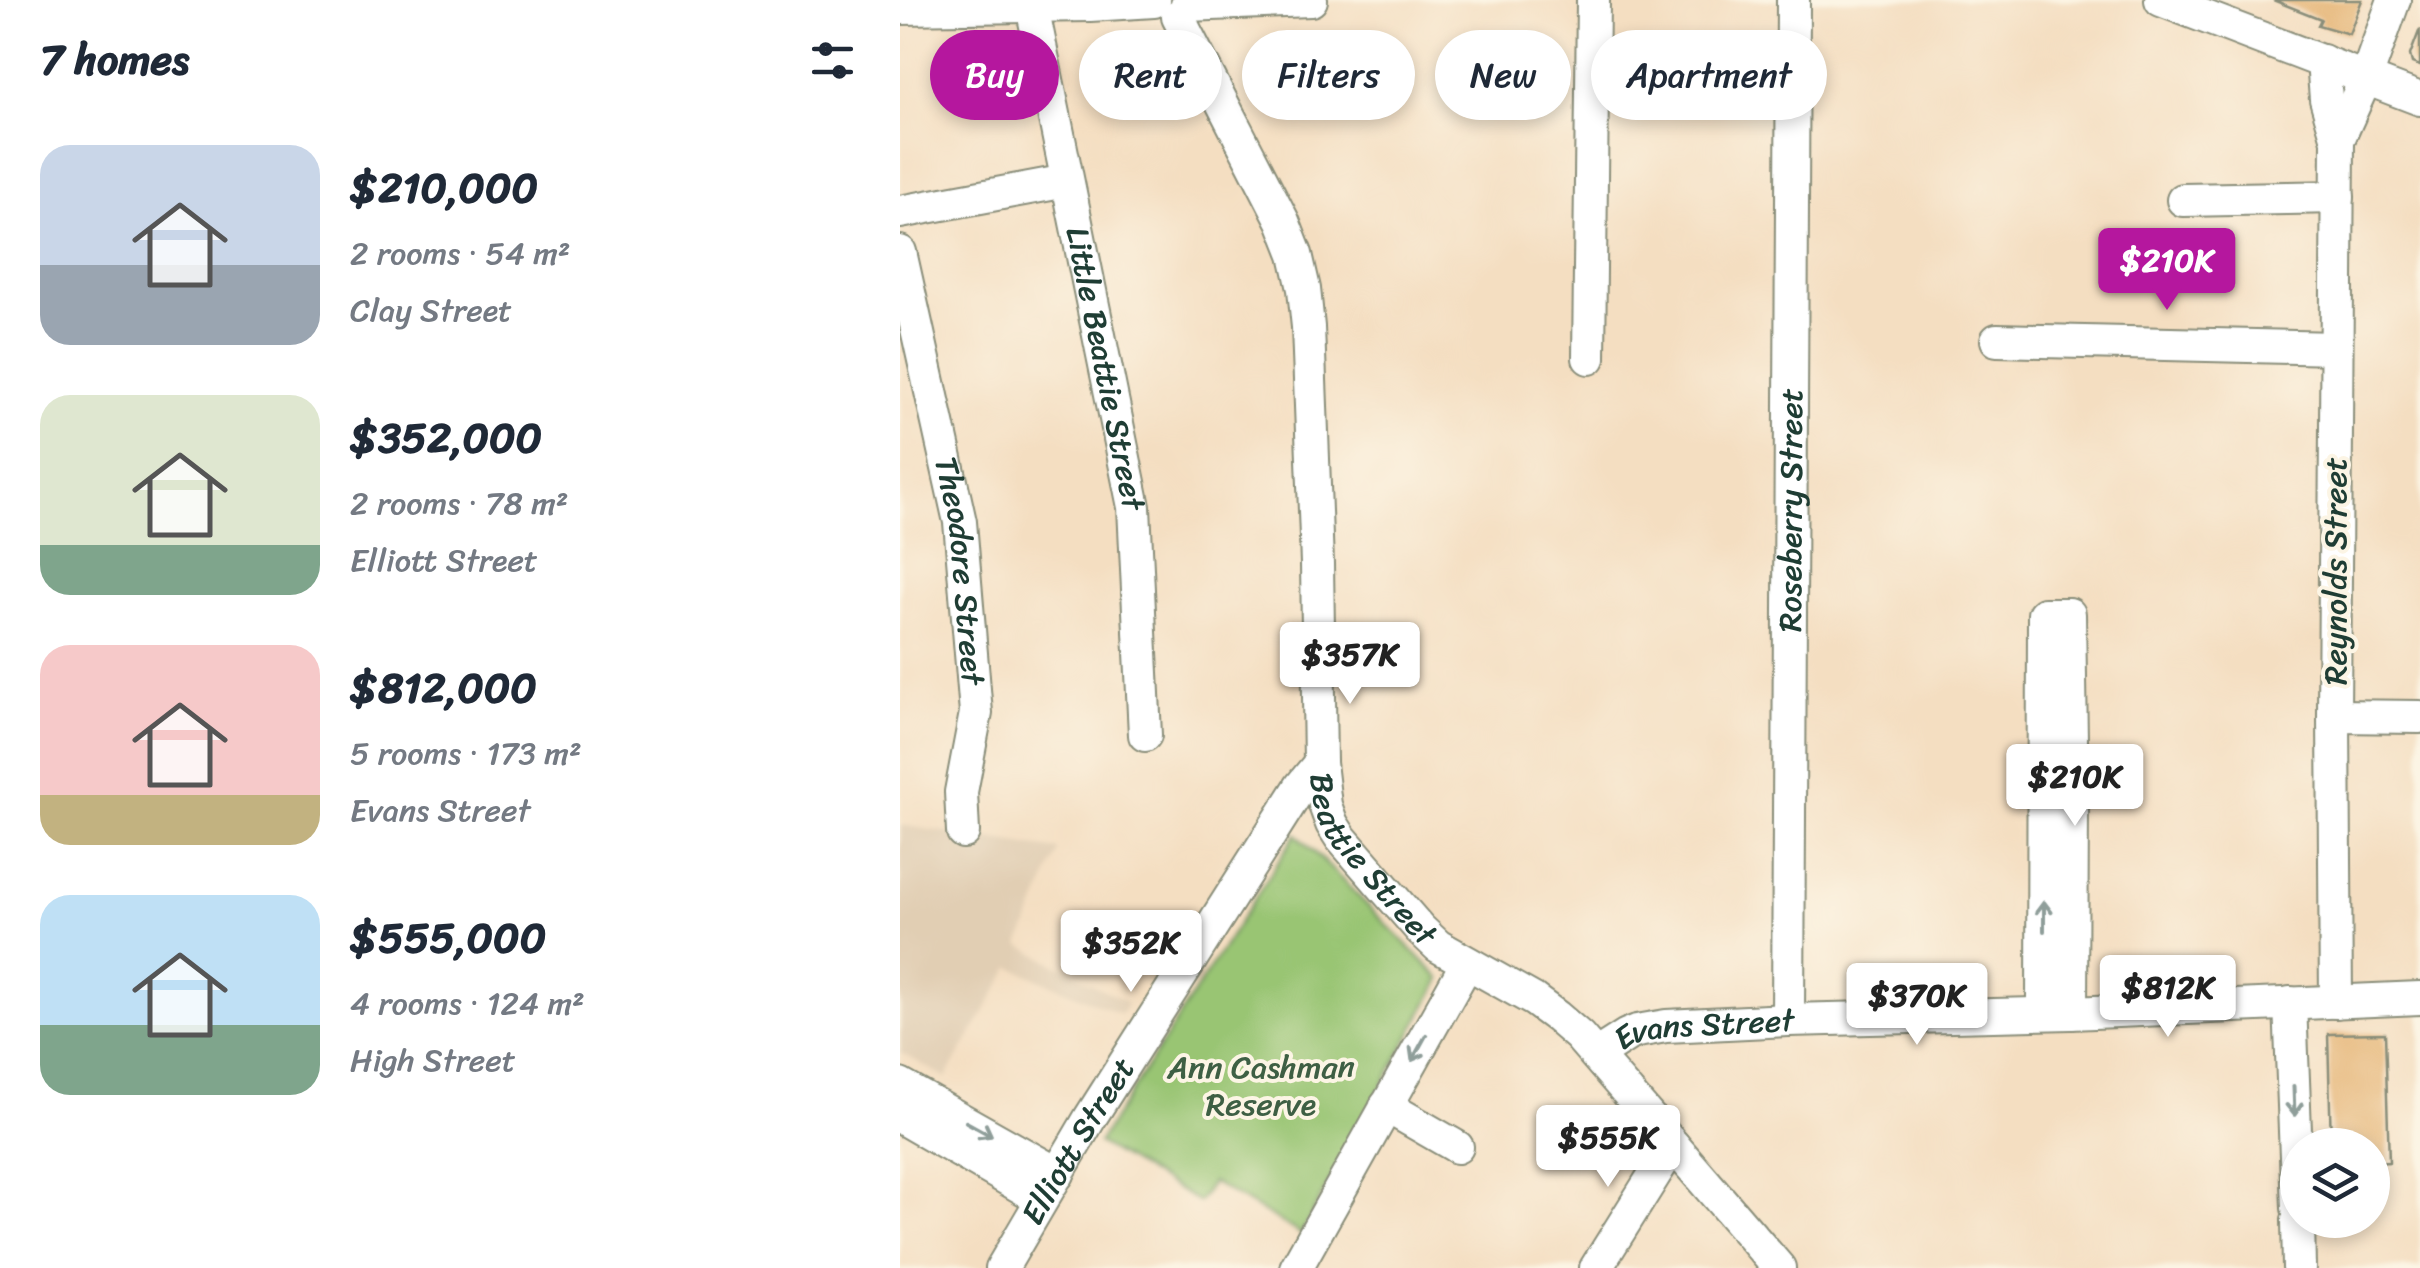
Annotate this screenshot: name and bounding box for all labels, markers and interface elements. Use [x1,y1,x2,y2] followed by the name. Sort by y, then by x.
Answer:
[40,23,189,97] text: 7 homes
[930,30,1059,120] chip: Buy
[1079,30,1222,120] chip: Rent
[1242,30,1415,120] chip: Filters
[1435,30,1571,120] chip: New
[1591,30,1827,120] chip: Apartment
[805,33,860,88] icon: filters
[350,151,538,225] text: $210,000
[120,185,240,305] icon: home
[1049,222,1163,516] street label: Little Beattie Street
[350,225,570,282] text: 2 rooms · 54 m²
[2097,228,2237,313] pin: $210K
[2120,232,2214,289] text: $210K
[350,282,512,339] text: Clay Street
[1761,388,1820,632] street label: Roseberry Street
[350,401,542,475] text: $352,000
[120,435,240,555] icon: home
[918,451,1002,688] street label: Theodore Street
[2307,457,2364,685] street label: Reynolds Street
[350,475,568,532] text: 2 rooms · 78 m²
[350,532,538,589] text: Elliott Street
[1280,622,1420,707] pin: $357K
[1302,626,1398,683] text: $357K
[350,651,537,725] text: $812,000
[120,685,240,805] icon: home
[350,725,581,782] text: 5 rooms · 173 m²
[2005,744,2145,829] pin: $210K
[2028,748,2122,805] text: $210K
[1293,770,1452,961] street label: Beattie Street
[350,782,530,839] text: Evans Street
[2034,900,2054,932] one-way arrow
[350,901,546,975] text: $555,000
[1061,910,1201,995] pin: $352K
[1083,914,1179,971] text: $352K
[120,935,240,1055] icon: home
[2098,955,2238,1040] pin: $812K
[2122,959,2214,1016] text: $812K
[1847,963,1987,1048] pin: $370K
[1868,967,1966,1024] text: $370K
[350,975,585,1032] text: 4 rooms · 124 m²
[1601,991,1796,1066] street label: Evans Street
[350,1032,516,1089] text: High Street
[1409,1033,1429,1062] one-way arrow
[1166,1039,1355,1133] park label: Ann Cashman Reserve
[1005,1045,1151,1236] street label: Elliott Street
[2284,1084,2303,1116] one-way arrow
[1538,1105,1678,1190] pin: $555K
[1558,1109,1658,1166] text: $555K
[964,1120,993,1140] one-way arrow
[2280,1128,2390,1238] map controls
[2280,1128,2390,1238] button: layers

